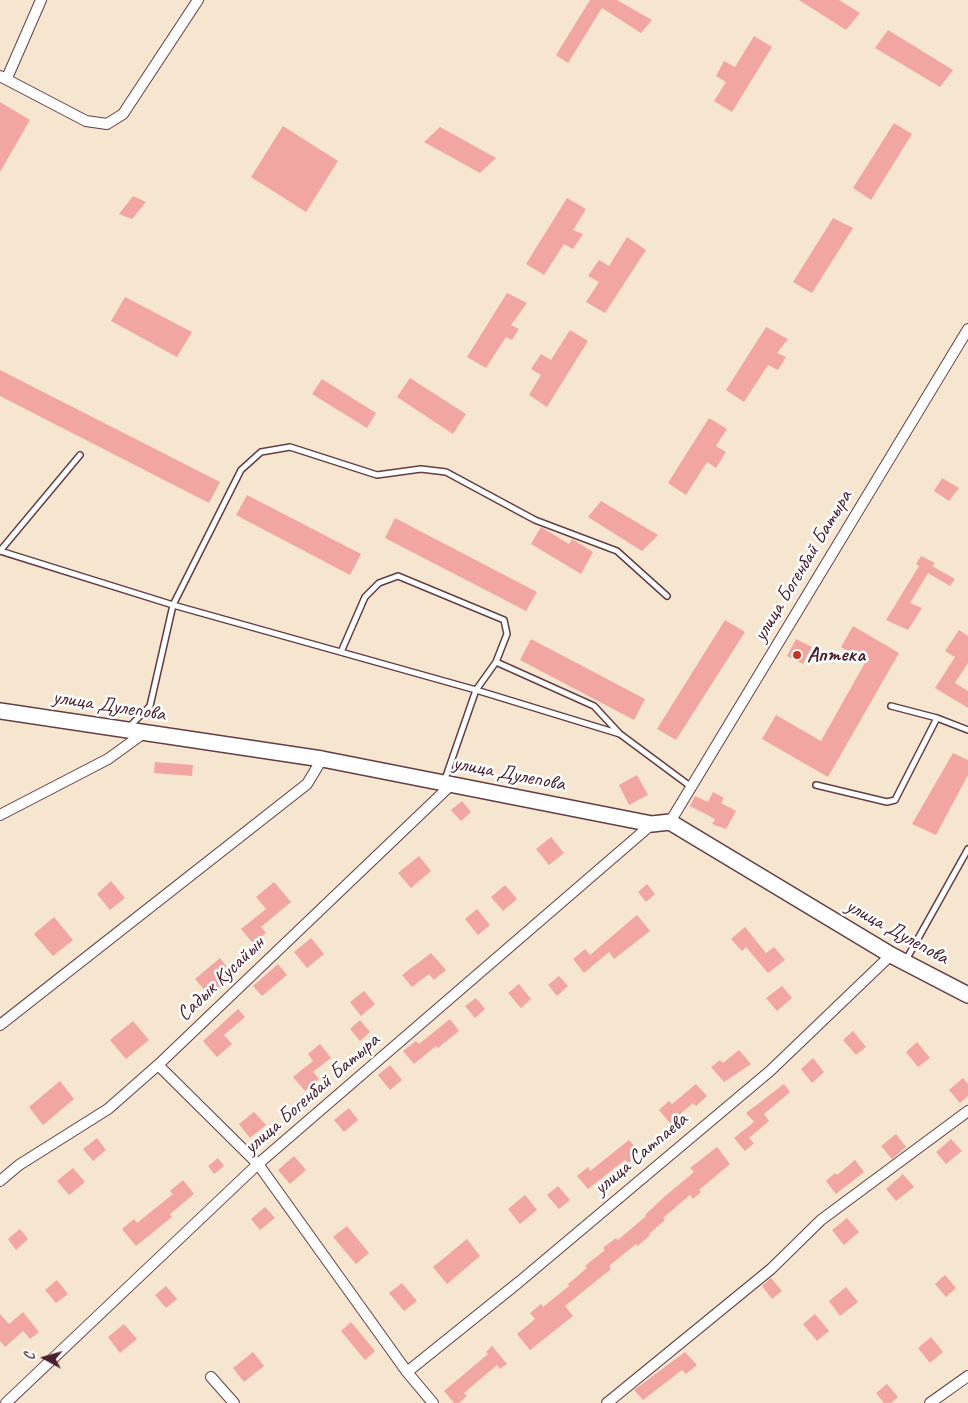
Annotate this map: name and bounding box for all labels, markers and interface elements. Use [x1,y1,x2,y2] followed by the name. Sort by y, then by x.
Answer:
[748,486,858,646] street label: улица Богенбай Батыра
[807,642,865,668] place label: Аптека
[791,649,803,661] marker: Аптека
[51,685,167,727] street label: улица Дулепова
[451,751,567,797] street label: улица Дулепова
[841,893,953,971] street label: улица Дулепова
[172,931,270,1027] street label: Садык Кусайын
[239,1028,385,1160] street label: улица Богенбай Батыра
[589,1107,693,1201] street label: улица Сатпаева
[20,1333,70,1383] north arrow
[21,1352,38,1361] text: С

